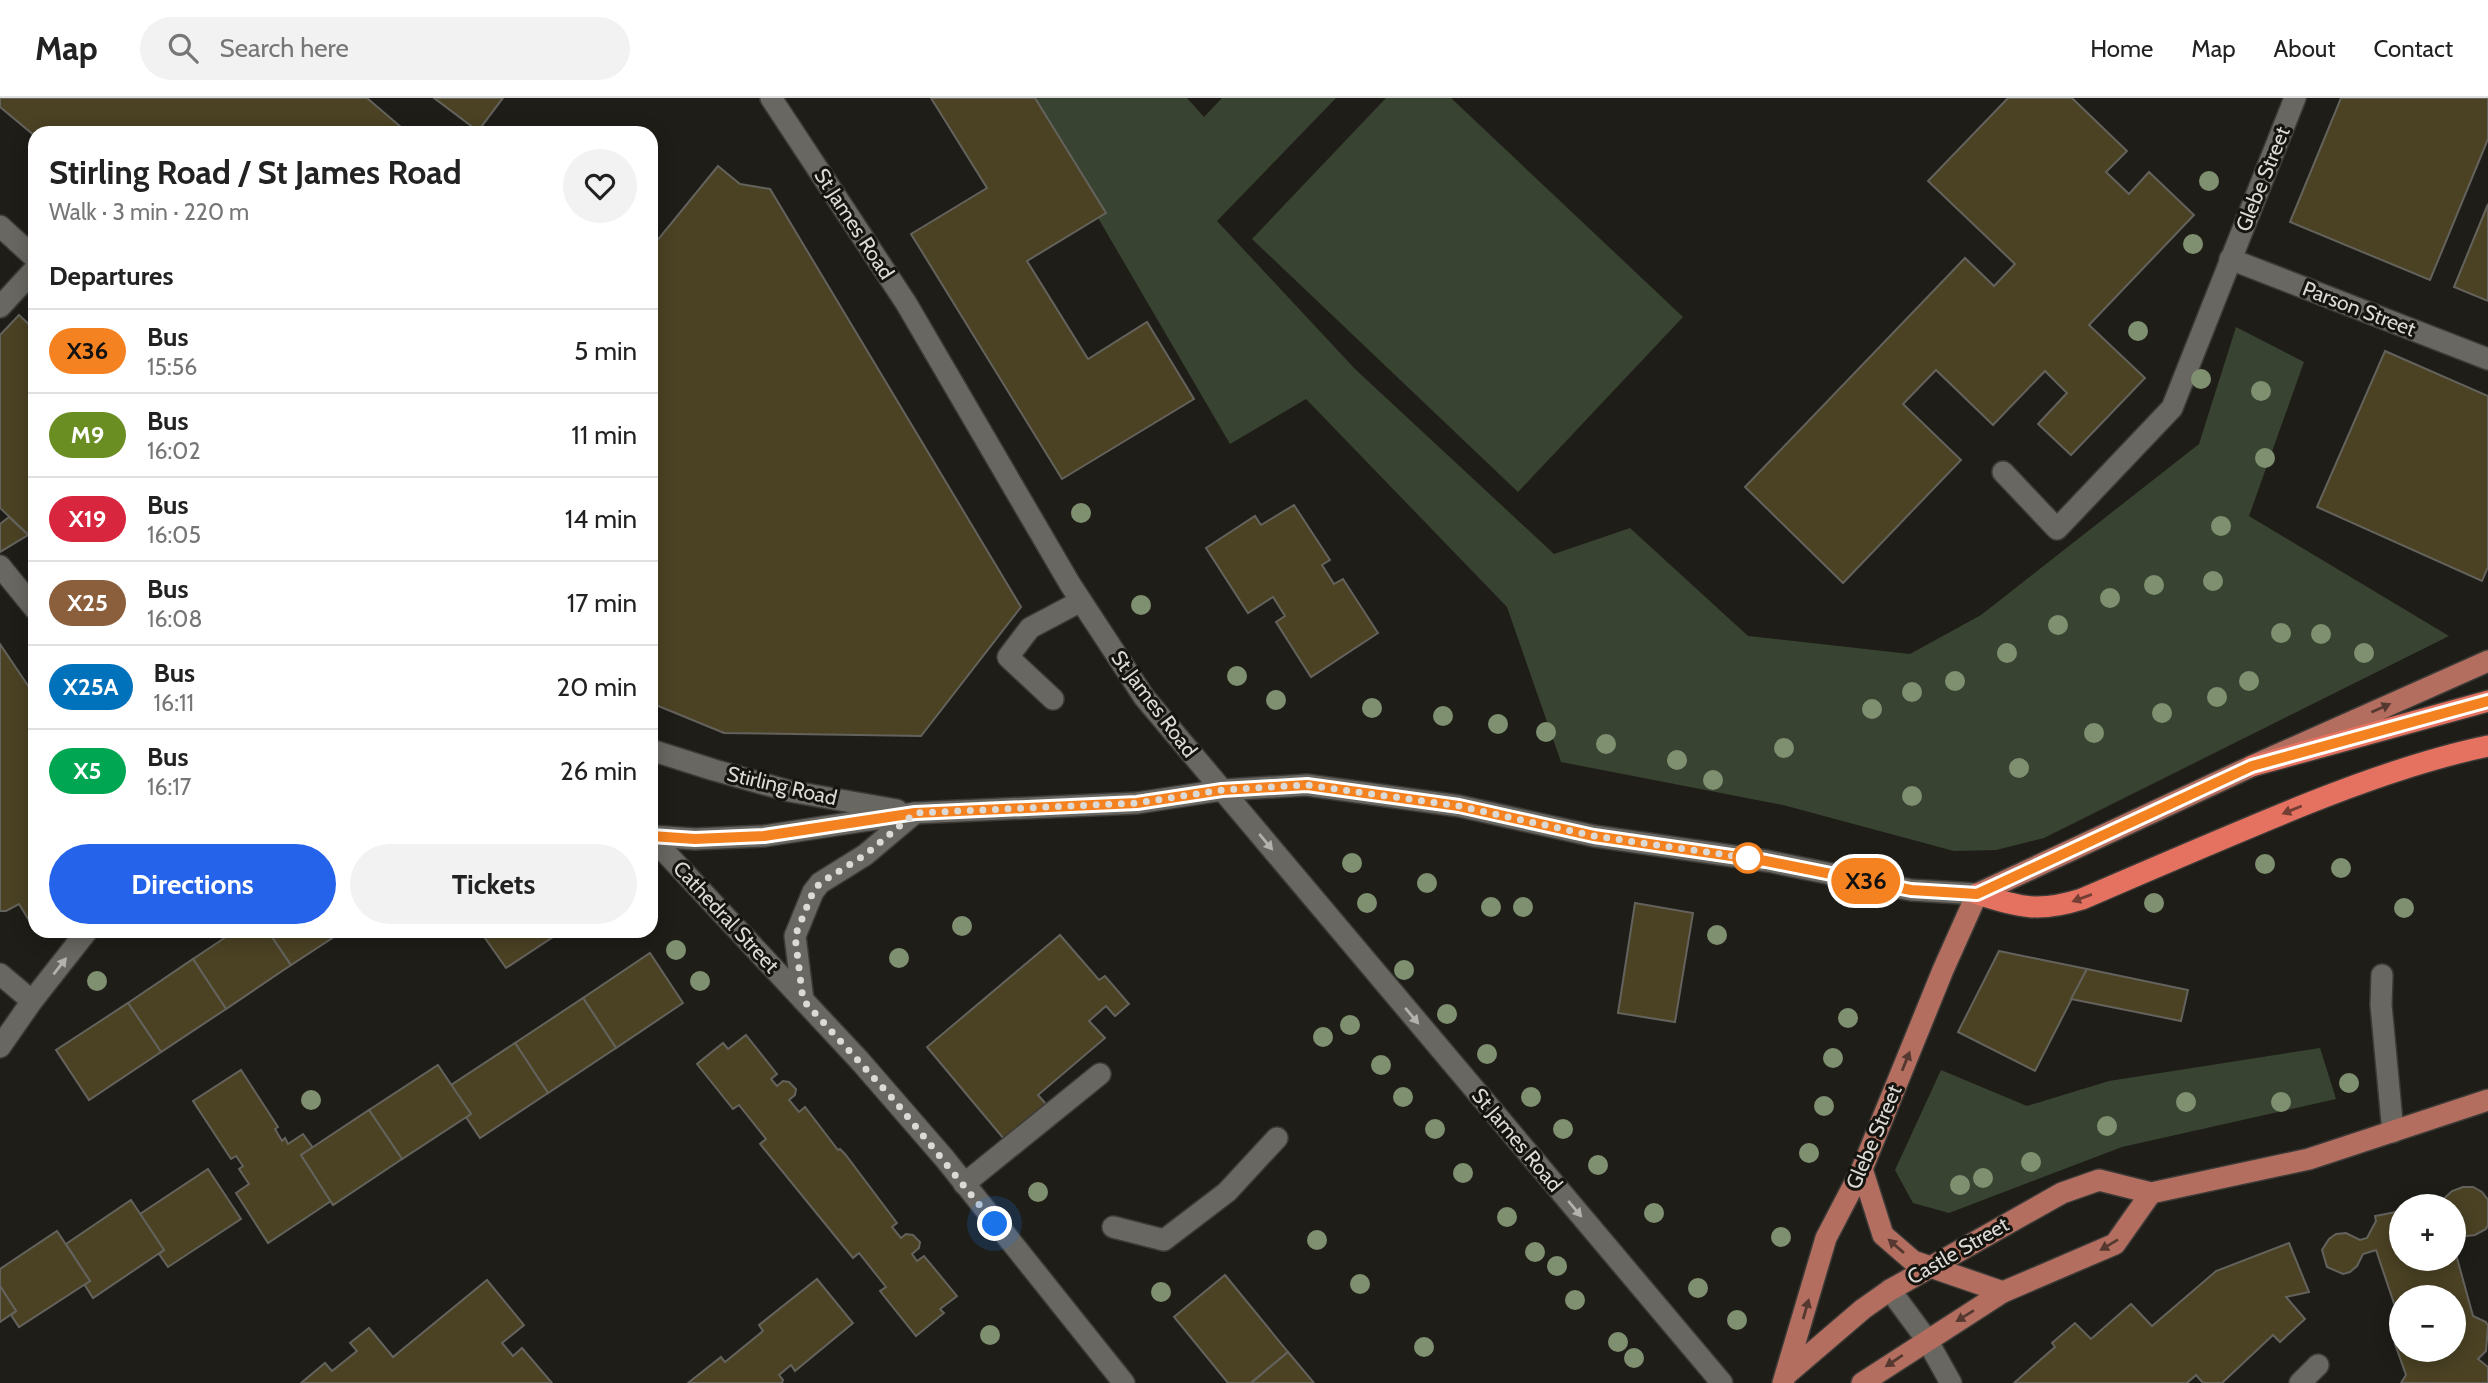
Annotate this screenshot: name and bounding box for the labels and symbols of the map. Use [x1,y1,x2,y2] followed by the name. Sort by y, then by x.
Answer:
[2230,123,2295,235] street label: Glebe Street
[809,164,900,284] street label: St James Road
[2299,276,2419,342] street label: Parson Street
[1106,645,1203,762] street label: St James Road
[2371,702,2391,714] one-way arrow
[725,761,839,810] street label: Stirling Road
[2281,804,2302,815] one-way arrow
[1258,833,1273,851] one-way arrow
[1733,843,1763,873] unlabelled marker
[668,856,785,978] street label: Cathedral Street
[1826,858,1906,904] line badge: X36
[2072,893,2093,904] one-way arrow
[52,957,67,975] one-way arrow
[1405,1007,1420,1025] one-way arrow
[1901,1050,1912,1071] one-way arrow
[1840,1081,1907,1193] street label: Glebe Street
[1467,1083,1568,1196] street label: St James Road
[1567,1200,1582,1217] one-way arrow
[977,1206,1012,1241] your location
[1903,1211,2013,1290] street label: Castle Street
[1888,1239,1905,1255] one-way arrow
[2099,1239,2118,1251] one-way arrow
[1801,1298,1811,1319] one-way arrow
[1955,1309,1974,1322] one-way arrow
[1885,1354,1903,1368] one-way arrow

